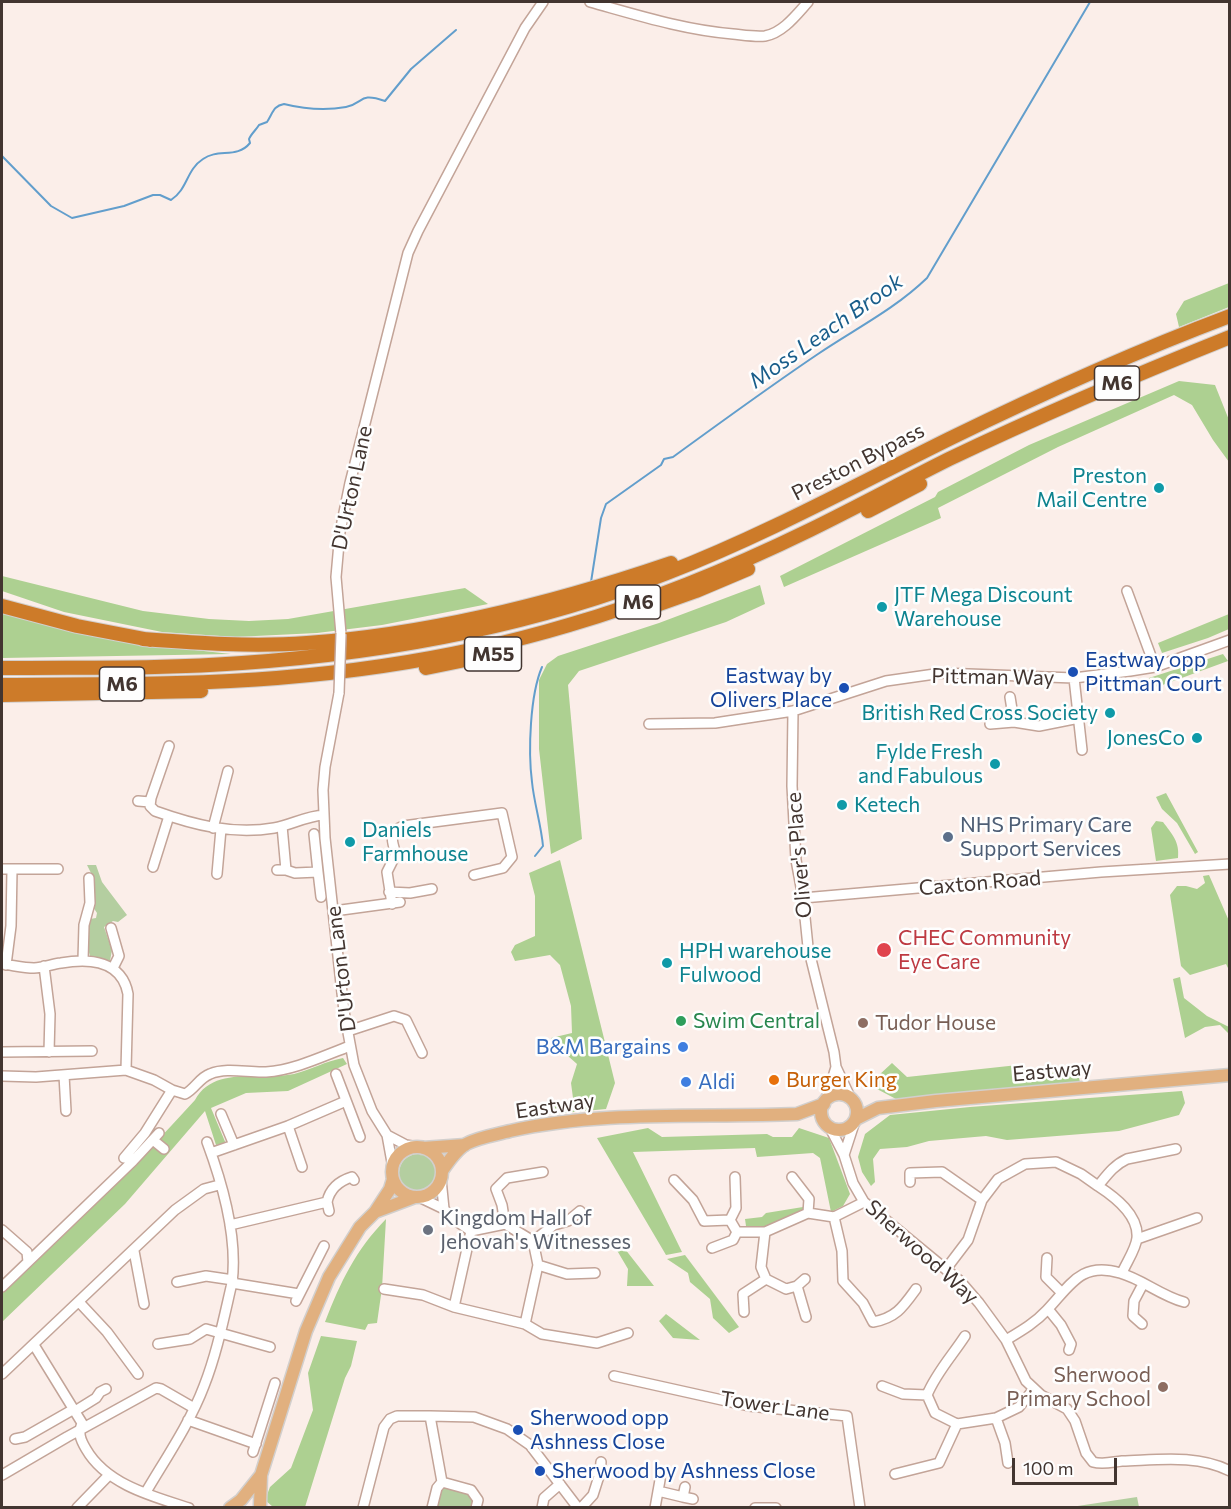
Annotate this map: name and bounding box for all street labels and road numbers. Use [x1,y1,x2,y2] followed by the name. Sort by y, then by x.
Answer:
[1094,366,1140,400] road number: M6
[787,418,929,506] street label: Preston Bypass
[327,423,377,553] street label: D'Urton Lane
[616,585,660,619] road number: M6
[464,637,522,671] road number: M55
[931,663,1055,691] street label: Pittman Way
[100,667,144,701] road number: M6
[781,791,817,919] street label: Oliver's Place
[918,865,1042,901] street label: Caxton Road
[321,905,361,1033] street label: D'Urton Lane
[1011,1055,1093,1087] street label: Eastway
[514,1088,596,1124] street label: Eastway
[860,1195,984,1309] street label: Sherwood Way
[719,1386,831,1426] street label: Tower Lane

